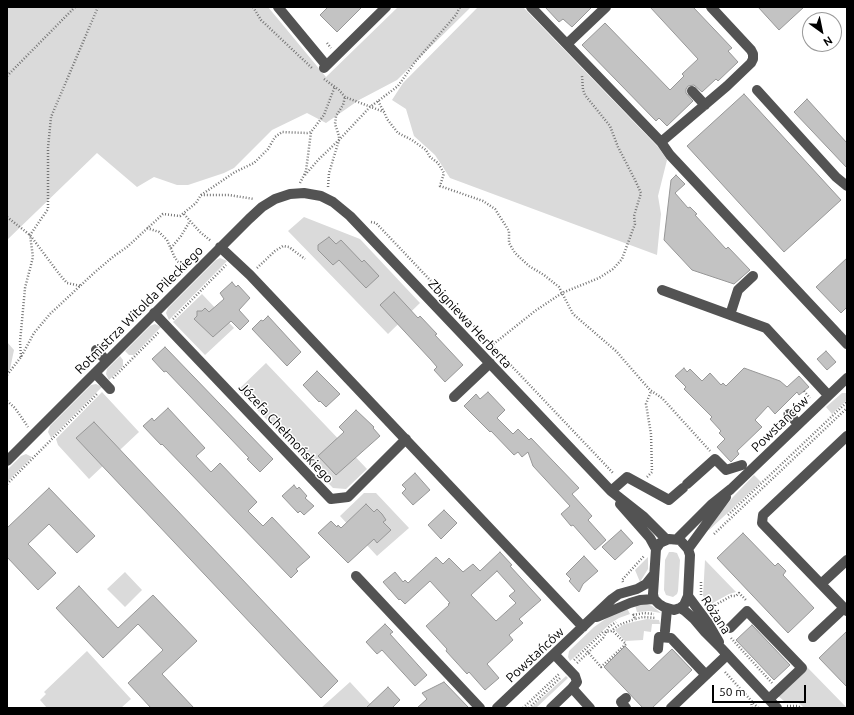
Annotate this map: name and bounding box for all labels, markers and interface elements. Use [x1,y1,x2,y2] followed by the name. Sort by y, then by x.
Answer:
[802,12,842,52] north arrow
[821,34,835,48] text: N
[72,243,206,377] street label: Rotmistrza Witolda Pileckiego
[425,276,515,372] street label: Zbigniewa Herberta
[235,380,337,486] street label: Józefa Chełmońskiego
[748,393,812,455] street label: Powstańców
[698,593,734,637] street label: Różana
[503,624,567,686] street label: Powstańców
[714,677,808,703] scale bar
[719,685,746,698] text: 50 m

